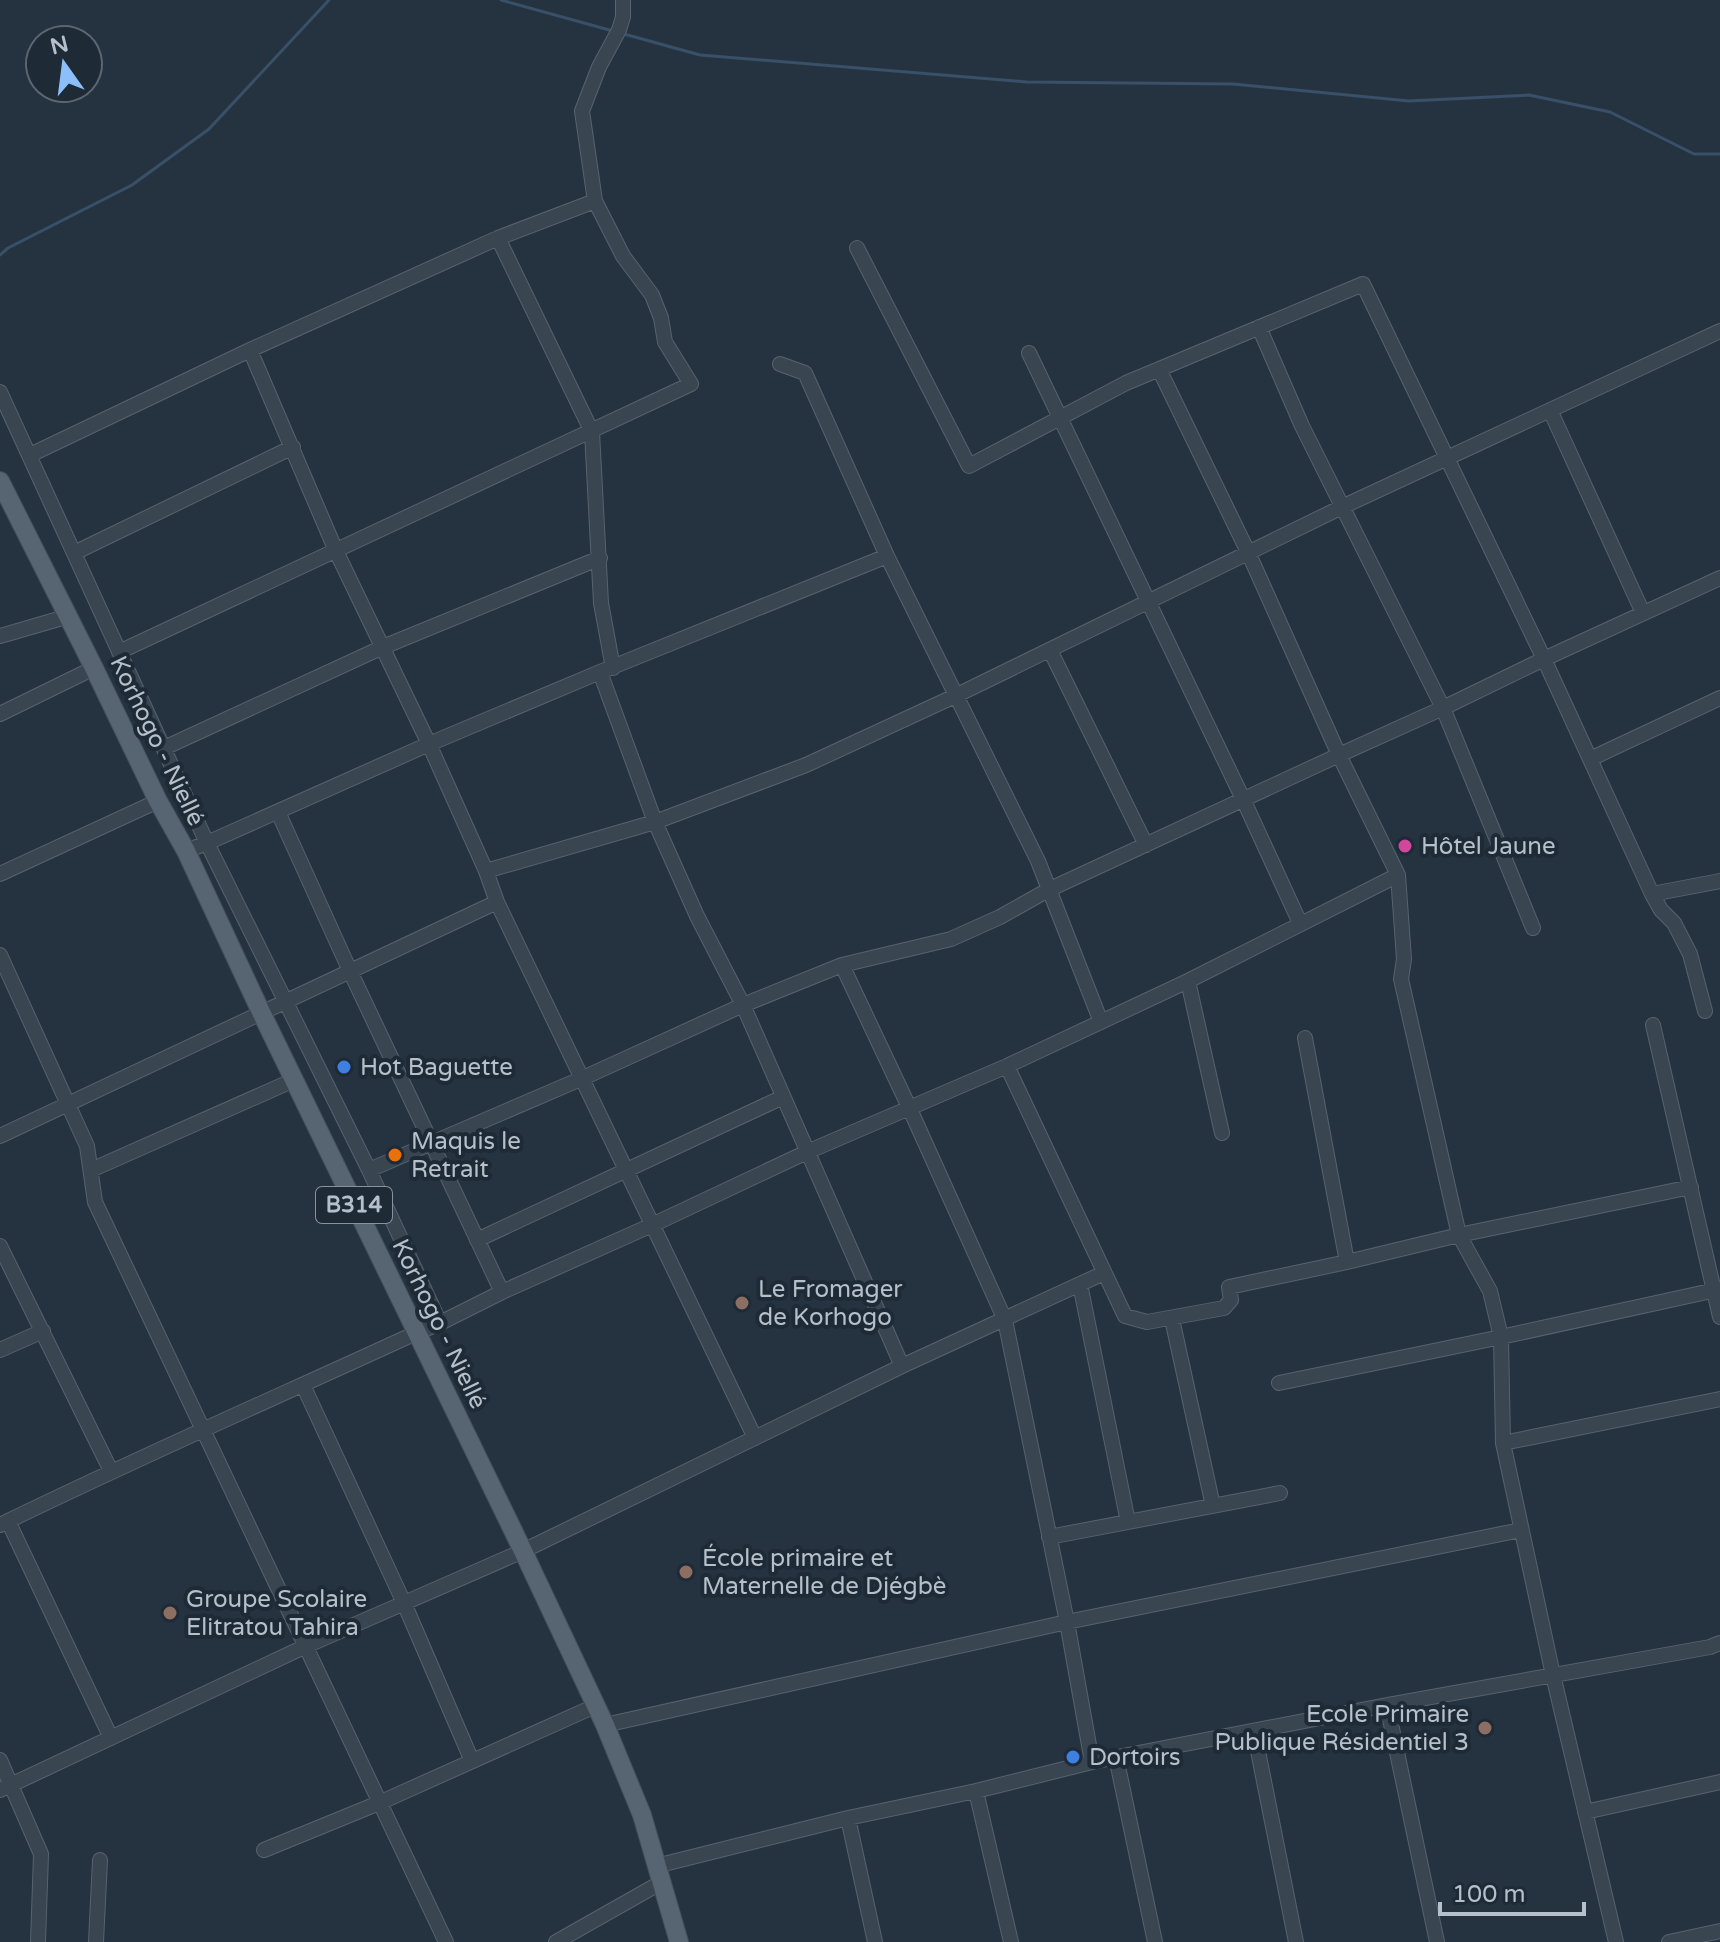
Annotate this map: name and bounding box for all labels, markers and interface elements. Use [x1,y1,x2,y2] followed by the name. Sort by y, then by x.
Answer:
[24,24,104,104] north arrow
[48,31,71,60] text: N
[103,651,211,831] street label: Korhogo - Niellé
[1421,832,1555,861] place label: Hôtel Jaune
[1396,837,1414,855] marker: Hôtel Jaune
[360,1053,513,1082] place label: Hot Baguette
[335,1058,353,1076] marker: Hot Baguette
[411,1127,521,1184] place label: Maquis le Retrait
[386,1146,404,1164] marker: Maquis le Retrait
[316,1187,392,1223] road number: B314
[385,1234,493,1414] street label: Korhogo - Niellé
[758,1275,903,1332] place label: Le Fromager de Korhogo
[733,1294,751,1312] marker: Le Fromager de Korhogo
[702,1543,946,1601] place label: École primaire et Maternelle de Djégbè
[677,1563,695,1581] marker: École primaire et Maternelle de Djégbè
[186,1585,367,1642] place label: Groupe Scolaire Elitratou Tahira
[161,1604,179,1622] marker: Groupe Scolaire Elitratou Tahira
[1215,1700,1469,1757] place label: Ecole Primaire Publique Résidentiel 3
[1476,1719,1494,1737] marker: Ecole Primaire Publique Résidentiel 3
[1089,1743,1181,1772] place label: Dortoirs
[1064,1748,1082,1766] marker: Dortoirs
[1440,1866,1584,1916] scale bar
[1452,1880,1526,1909] text: 100 m

